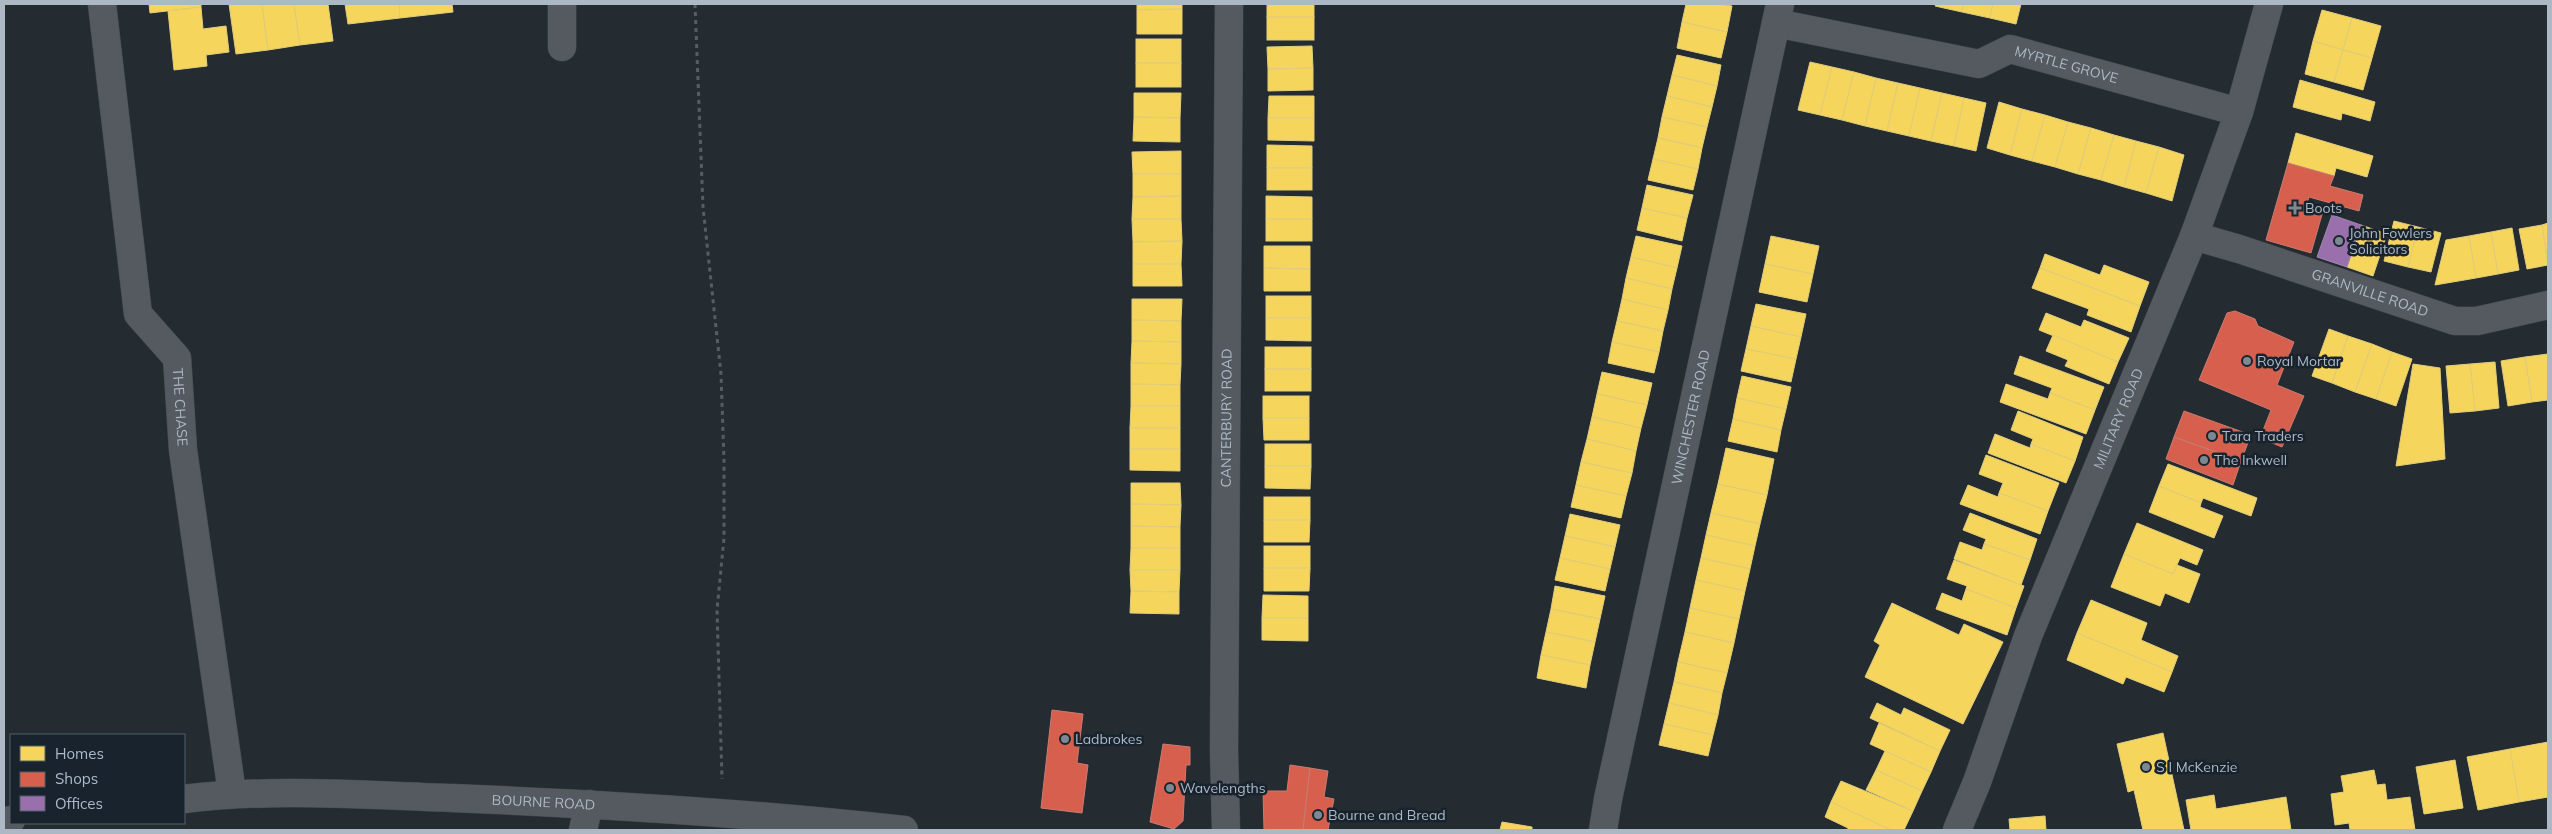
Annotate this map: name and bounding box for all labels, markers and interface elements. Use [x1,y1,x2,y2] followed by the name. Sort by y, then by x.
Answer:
[2013,42,2120,87] street label: MYRTLE GROVE
[2305,199,2342,217] place label: Boots
[2289,202,2301,214] marker: Boots
[2349,224,2432,258] place label: John Fowlers Solicitors
[2333,235,2345,247] marker: John Fowlers Solicitors
[2309,265,2431,321] street label: GRANVILLE ROAD
[1217,348,1236,488] street label: CANTERBURY ROAD
[1667,348,1714,486] street label: WINCHESTER ROAD
[2257,352,2342,370] place label: Royal Mortar
[2241,355,2253,367] marker: Royal Mortar
[2089,366,2147,472] street label: MILITARY ROAD
[169,367,192,447] street label: THE CHASE
[2222,427,2304,445] place label: Tara Traders
[2206,430,2218,442] marker: Tara Traders
[2214,451,2287,469] place label: The Inkwell
[2198,454,2210,466] marker: The Inkwell
[1075,730,1142,748] place label: Ladbrokes
[1059,733,1071,745] marker: Ladbrokes
[10,734,185,824] legend
[55,744,104,763] text: Homes
[2156,758,2237,776] place label: S I McKenzie
[2140,761,2152,773] marker: S I McKenzie
[55,769,98,788] text: Shops
[1180,779,1266,797] place label: Wavelengths
[1164,782,1176,794] marker: Wavelengths
[491,791,596,814] street label: BOURNE ROAD
[55,794,103,813] text: Offices
[1328,806,1446,824] place label: Bourne and Bread
[1312,809,1324,821] marker: Bourne and Bread

